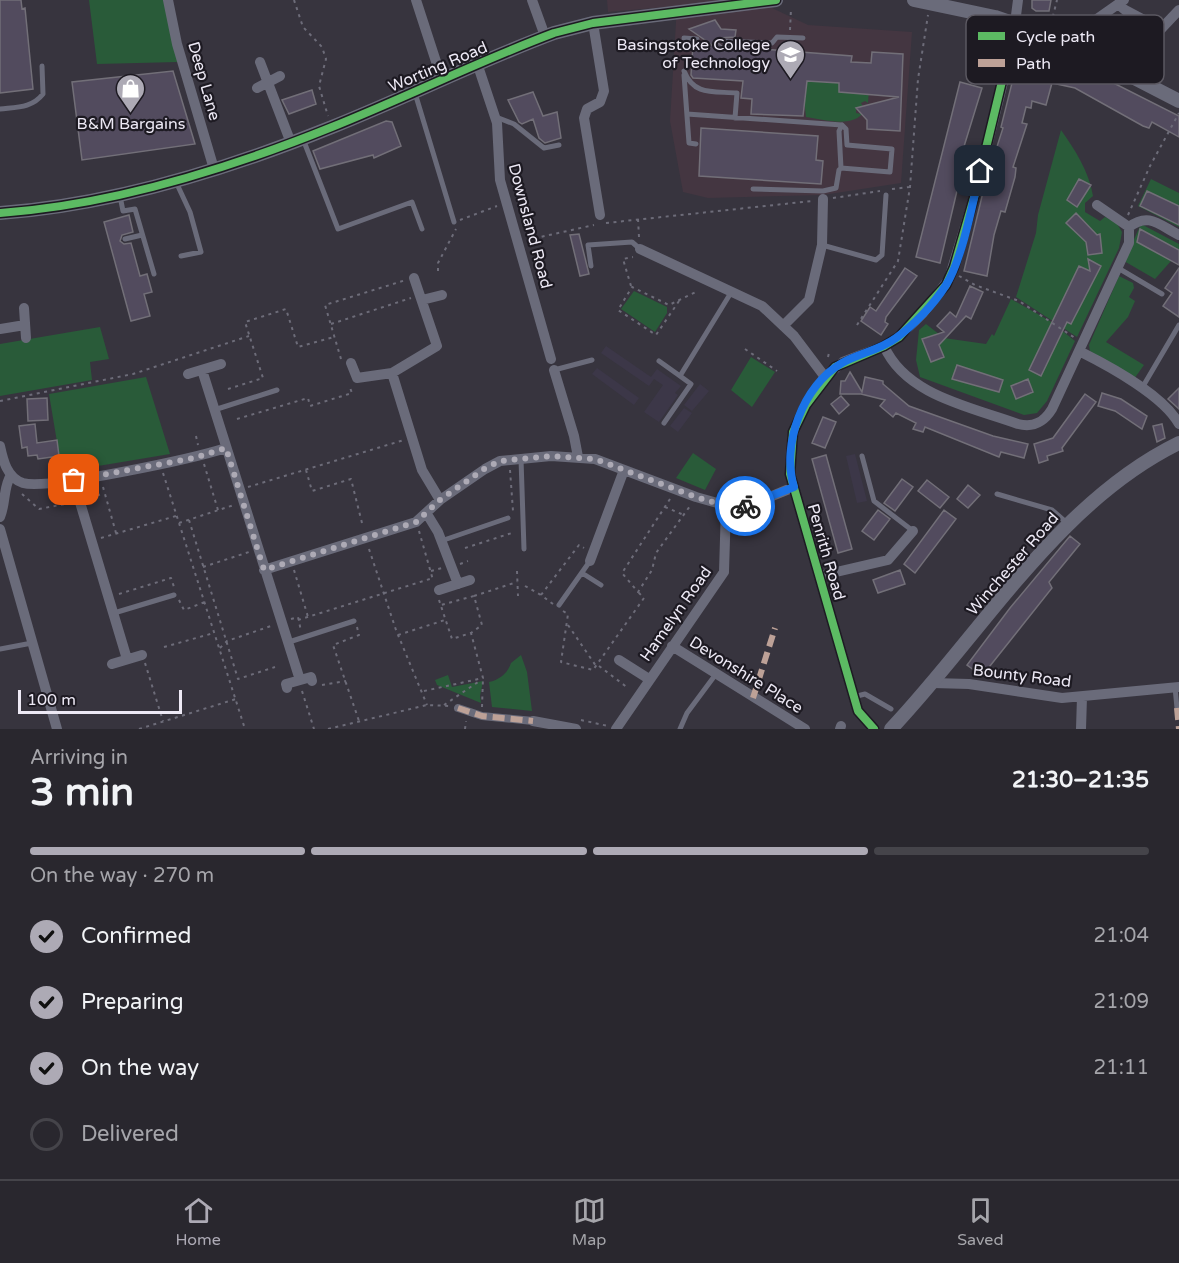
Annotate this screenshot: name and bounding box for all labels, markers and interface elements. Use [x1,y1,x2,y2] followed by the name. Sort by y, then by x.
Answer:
[966,15,1164,84] legend
[1016,27,1095,47] text: Cycle path
[617,35,770,73] place label: Basingstoke College of Technology
[385,37,491,97] street label: Worting Road
[775,38,807,80] school or university icon: Basingstoke College of Technology
[183,39,225,123] street label: Deep Lane
[1016,54,1051,74] text: Path
[115,72,147,114] shop icon: B&M Bargains
[77,114,185,134] place label: B&M Bargains
[954,145,1005,196] pin
[963,154,996,187] icon: home
[504,161,556,291] street label: Downsland Road
[48,454,99,505] pin
[57,463,90,496] icon: bag
[715,476,775,536] courier
[729,490,762,523] icon: bike
[803,501,849,603] street label: Penrith Road
[963,508,1063,620] street label: Winchester Road
[636,563,716,665] street label: Hamelyn Road
[685,632,807,718] street label: Devonshire Place
[972,660,1072,692] street label: Bounty Road
[18,687,182,714] scale bar
[27,690,76,710] text: 100 m
[30,746,128,770] text: Arriving in
[1012,767,1149,793] text: 21:30–21:35
[30,769,134,816] text: 3 min
[30,864,214,888] text: On the way · 270 m
[30,920,63,953] icon: check
[81,923,191,949] text: Confirmed
[1094,924,1149,948] text: 21:04
[30,986,63,1019] icon: check
[81,989,184,1015] text: Preparing
[1094,990,1149,1014] text: 21:09
[30,1052,63,1085] icon: check
[81,1055,199,1081] text: On the way
[1094,1056,1149,1080] text: 21:11
[81,1121,179,1147] text: Delivered
[175,1194,221,1250] tab: Home
[572,1194,606,1250] tab: Map
[957,1194,1003,1250] tab: Saved

